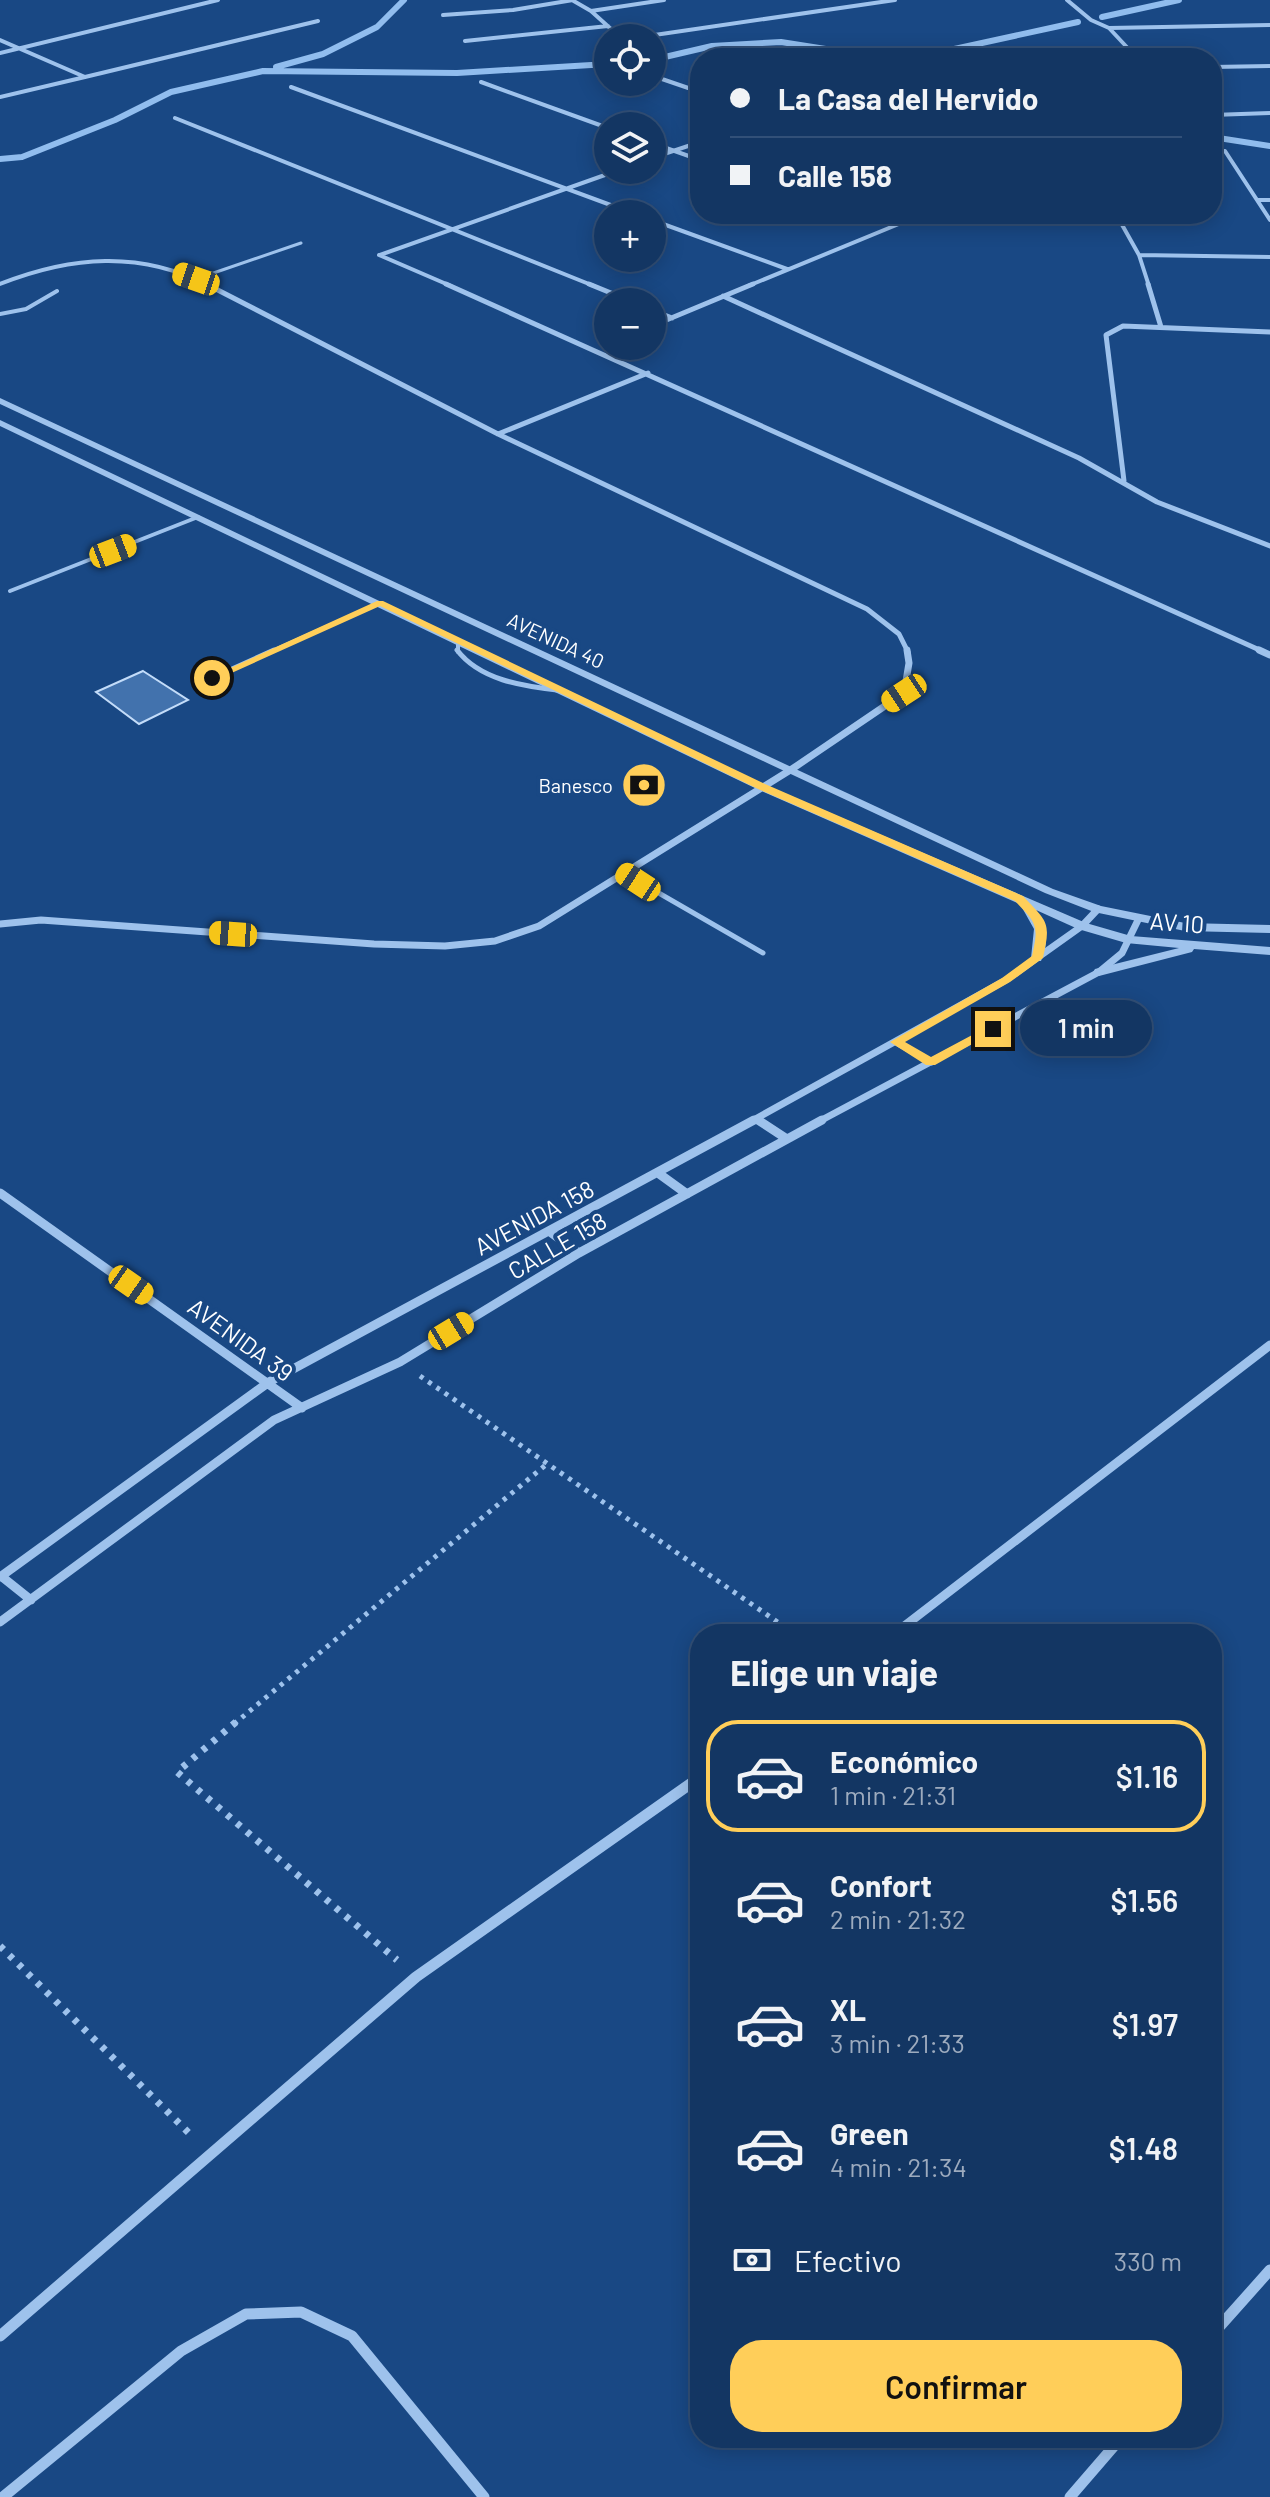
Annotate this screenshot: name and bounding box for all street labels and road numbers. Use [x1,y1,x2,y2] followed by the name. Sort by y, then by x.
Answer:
[504,607,608,673] street label: AVENIDA 40
[1149,906,1205,938] street label: AV 10
[469,1173,599,1261] street label: AVENIDA 158
[503,1205,611,1285] street label: CALLE 158
[183,1291,299,1387] street label: AVENIDA 39

